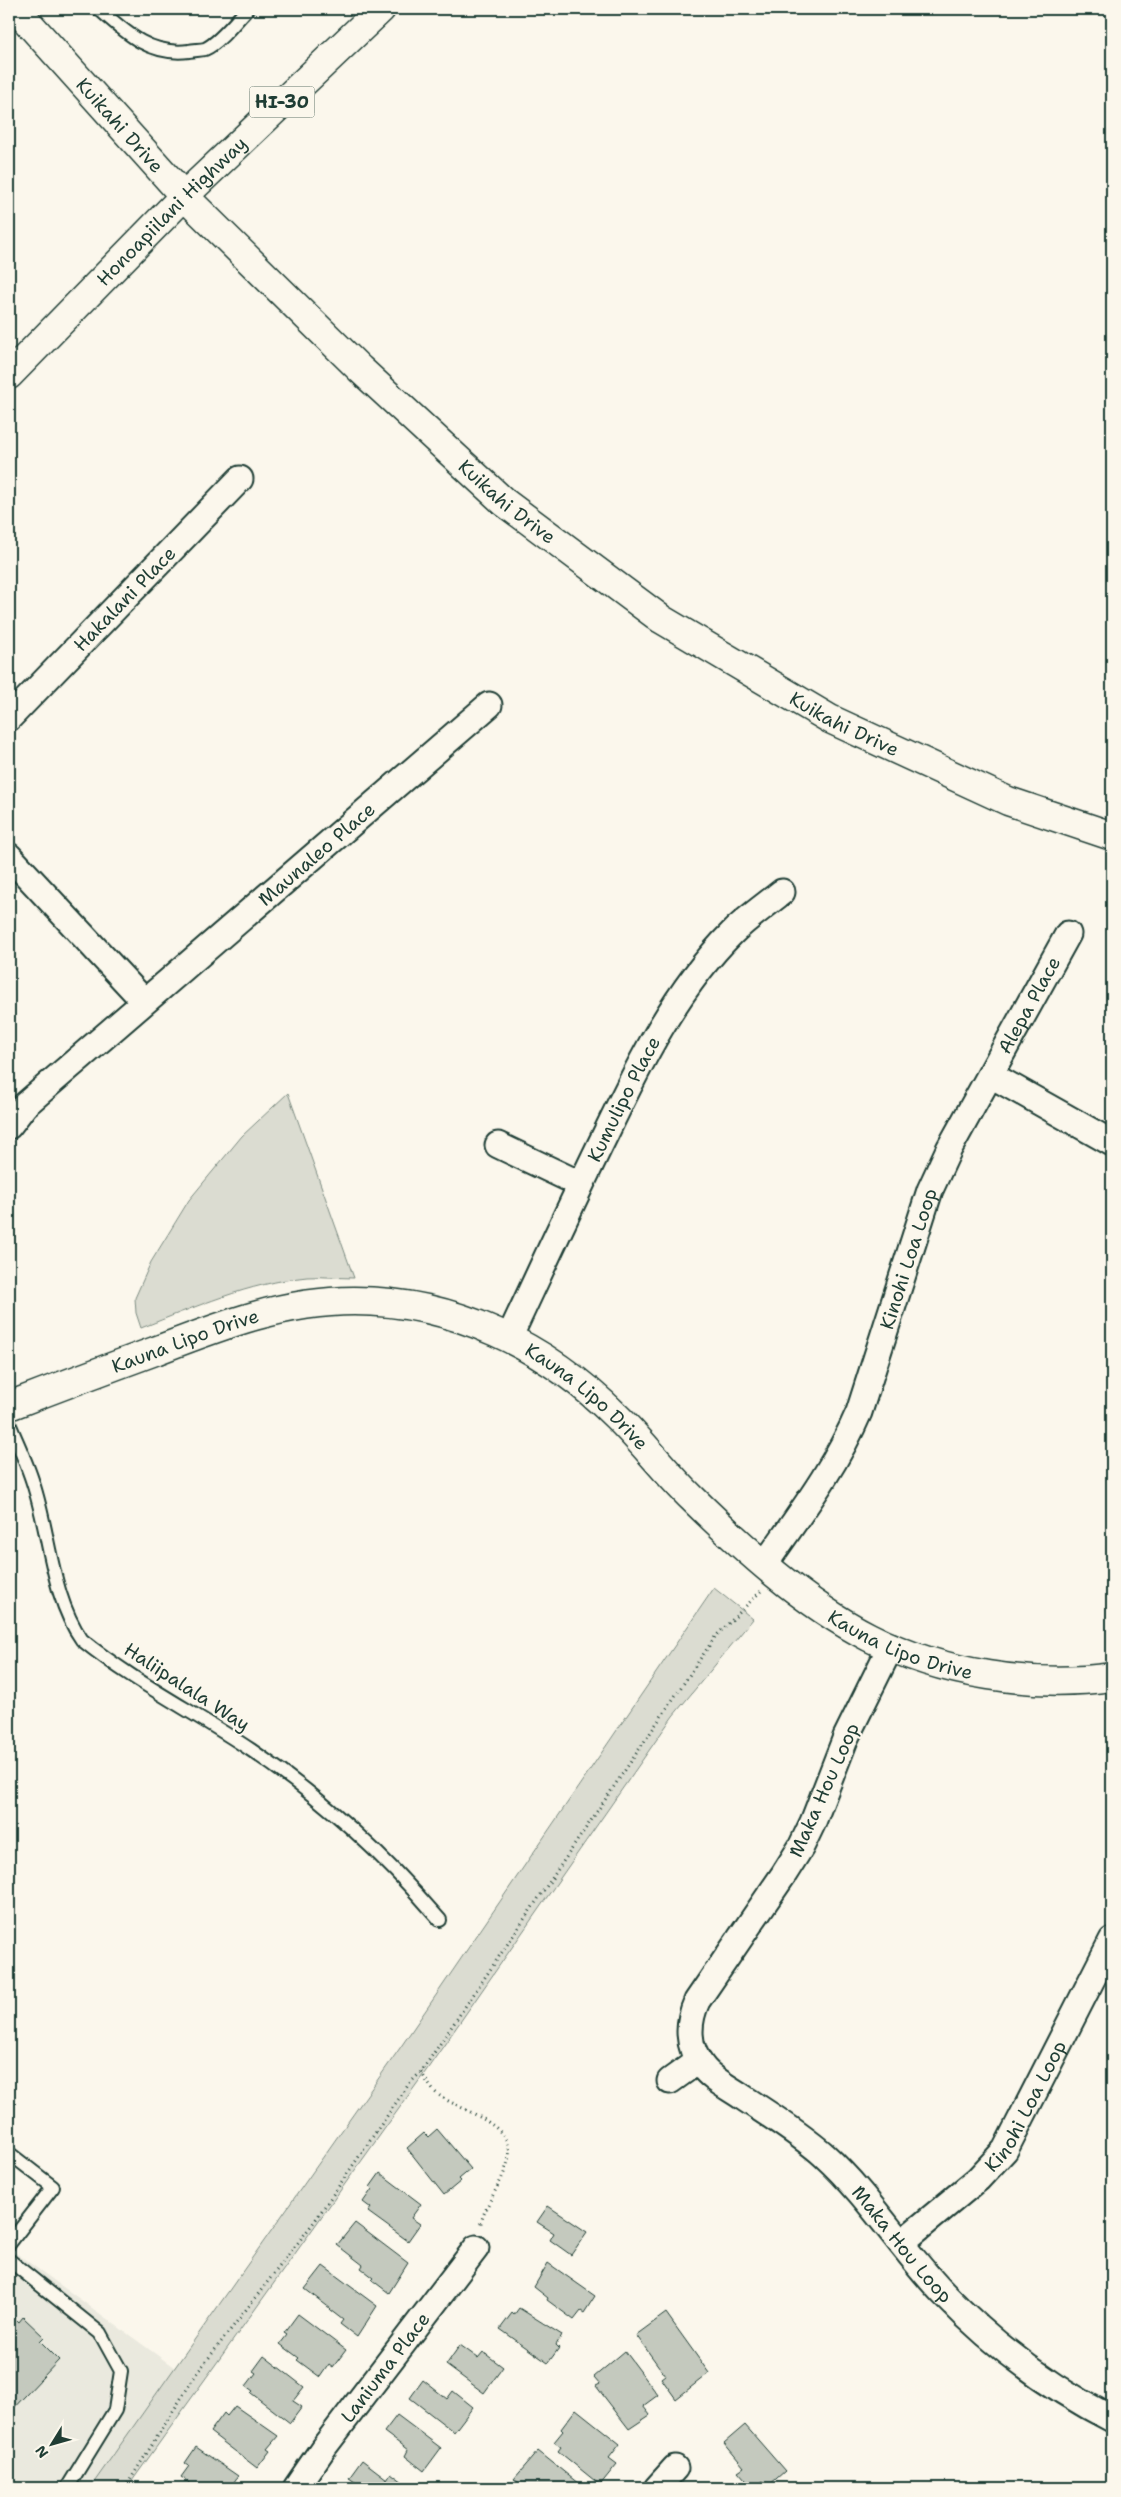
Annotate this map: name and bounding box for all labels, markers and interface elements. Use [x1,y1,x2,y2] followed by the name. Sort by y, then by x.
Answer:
[71,72,169,178] street label: Kuikahi Drive
[250,86,314,118] road number: HI-30
[91,131,252,291] street label: Honoapiilani Highway
[453,454,561,549] street label: Kuikahi Drive
[68,541,181,657] street label: Hakalani Place
[785,685,903,762] street label: Kuikahi Drive
[253,797,380,911] street label: Maunaleo Place
[992,952,1066,1058] street label: Alepa Place
[581,1032,666,1166] street label: Kumulipo Place
[874,1185,942,1333] street label: Kinohi Loa Loop
[108,1303,262,1378] street label: Kauna Lipo Drive
[521,1337,654,1455] street label: Kauna Lipo Drive
[823,1604,975,1684] street label: Kauna Lipo Drive
[119,1637,255,1737] street label: Haliipalala Way
[783,1719,865,1861] street label: Maka Hou Loop
[979,2036,1071,2177] street label: Kinohi Loa Loop
[847,2180,958,2308] street label: Maka Hou Loop
[335,2307,435,2428] street label: Laniuma Place
[28,2420,78,2470] north arrow
[31,2442,52,2462] text: N

